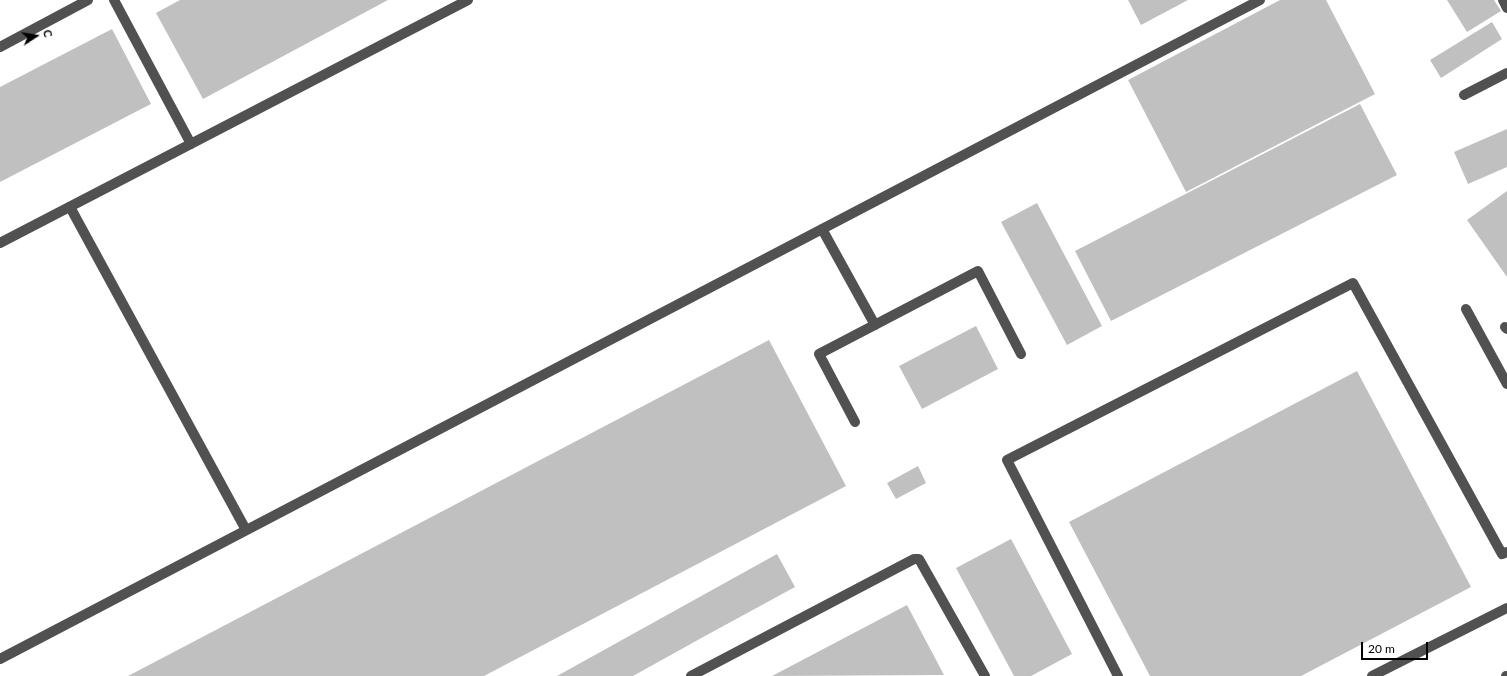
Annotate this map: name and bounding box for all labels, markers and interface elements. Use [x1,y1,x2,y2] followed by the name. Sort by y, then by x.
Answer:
[16,16,56,56] north arrow
[41,28,55,38] text: С
[1363,634,1430,660] scale bar
[1368,641,1395,656] text: 20 m

